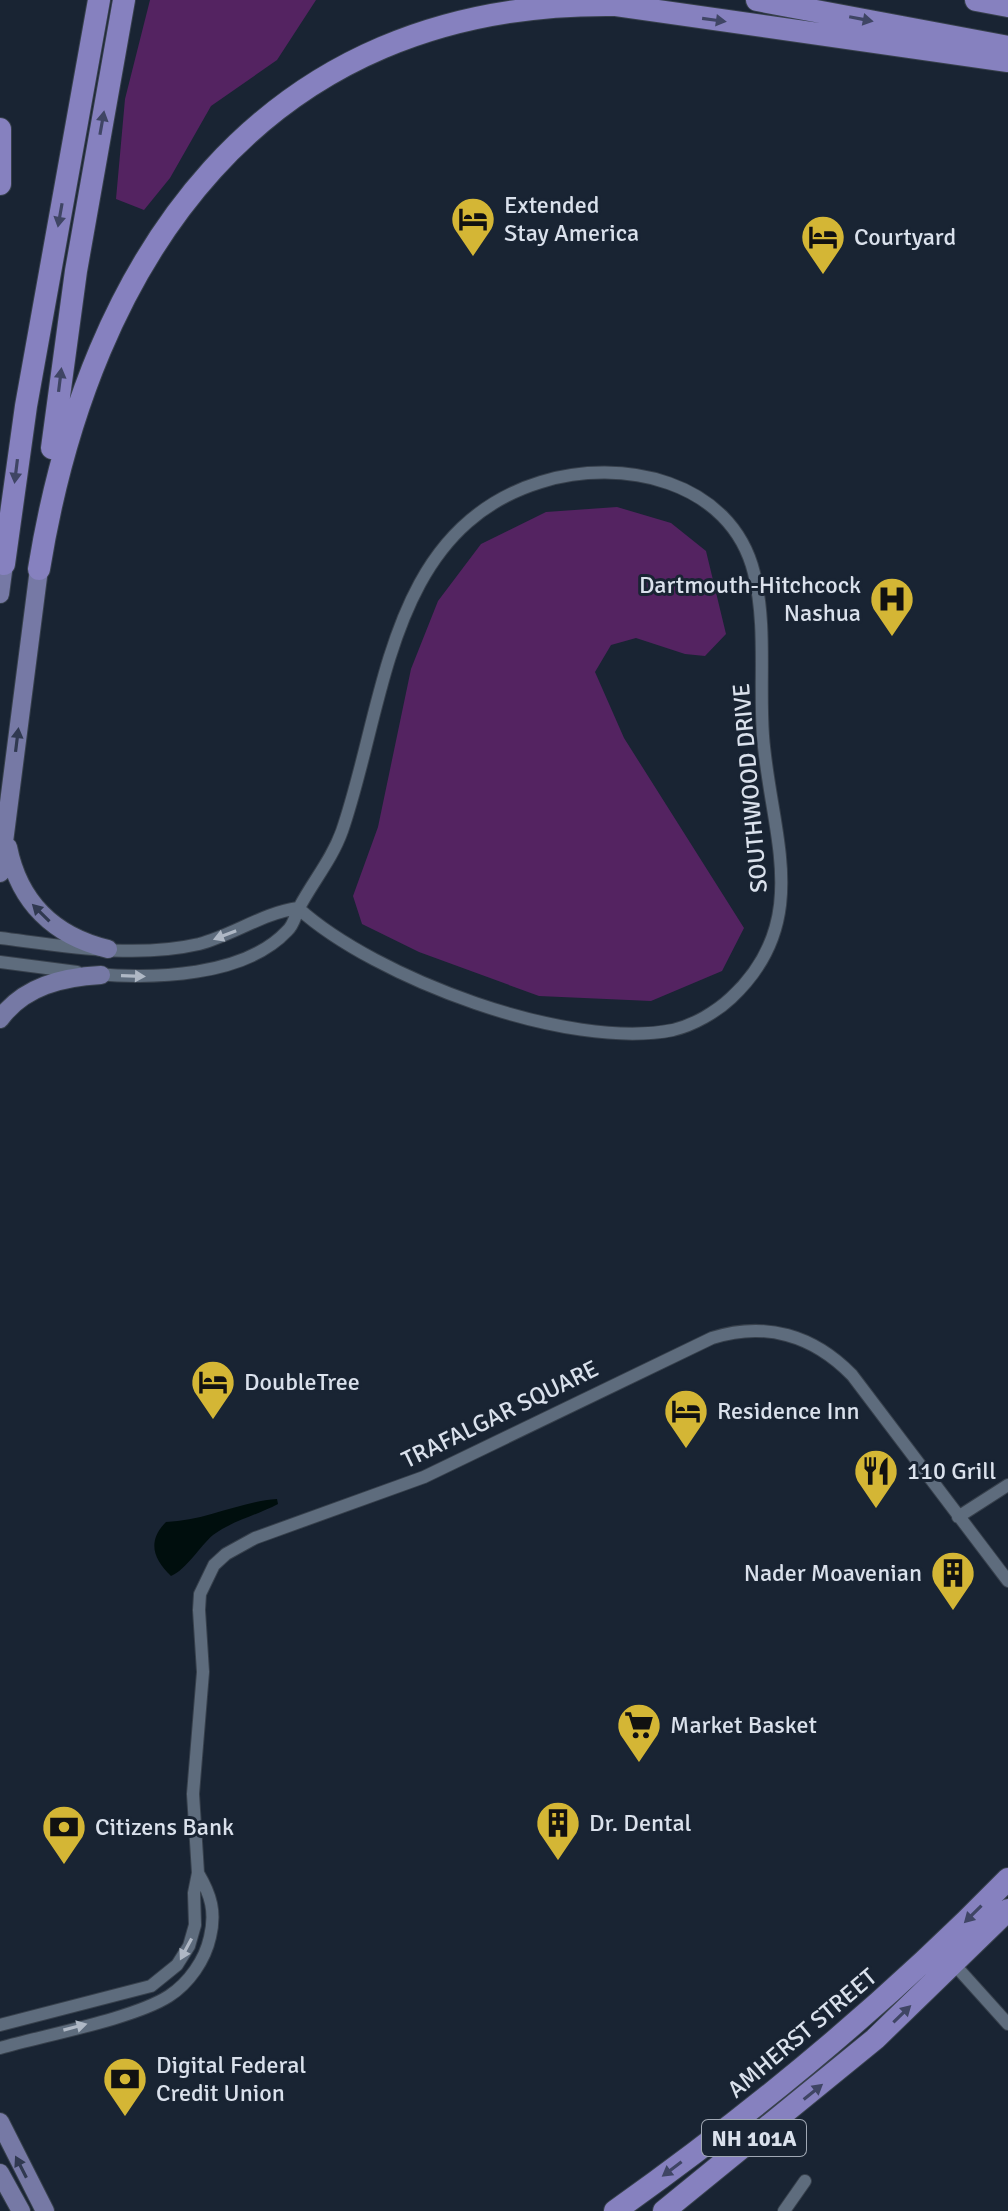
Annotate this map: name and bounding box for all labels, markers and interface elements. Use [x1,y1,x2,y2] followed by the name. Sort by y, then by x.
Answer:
[701,14,726,26] one-way arrow
[849,14,874,26] one-way arrow
[96,110,108,135] one-way arrow
[504,190,639,248] place label: Extended Stay America
[449,195,497,258] hotel icon: Extended Stay America
[54,202,66,227] one-way arrow
[799,213,847,276] hotel icon: Courtyard
[854,222,956,252] place label: Courtyard
[54,367,67,392] one-way arrow
[10,459,23,484] one-way arrow
[639,570,861,628] place label: Dartmouth-Hitchcock Nashua
[868,575,916,638] hospital icon: Dartmouth-Hitchcock Nashua
[726,682,774,894] street label: SOUTHWOOD DRIVE
[11,727,24,752] one-way arrow
[32,904,51,923] one-way arrow
[213,929,237,942] one-way arrow
[121,970,146,983] one-way arrow
[397,1353,603,1475] street label: TRAFALGAR SQUARE
[189,1358,237,1421] hotel icon: DoubleTree
[244,1367,360,1397] place label: DoubleTree
[662,1387,710,1450] hotel icon: Residence Inn
[717,1396,860,1426] place label: Residence Inn
[852,1447,900,1510] restaurant icon: 110 Grill
[907,1456,996,1486] place label: 110 Grill
[929,1549,977,1612] building icon: Nader Moavenian
[744,1558,922,1588] place label: Nader Moavenian
[615,1701,663,1764] supermarket icon: Market Basket
[670,1710,817,1740] place label: Market Basket
[534,1799,582,1862] building icon: Dr. Dental
[40,1803,88,1866] bank icon: Citizens Bank
[589,1808,692,1838] place label: Dr. Dental
[95,1812,234,1842] place label: Citizens Bank
[964,1904,983,1923] one-way arrow
[180,1937,193,1960] one-way arrow
[721,1962,883,2104] street label: AMHERST STREET
[892,2005,911,2024] one-way arrow
[64,2020,88,2033] one-way arrow
[156,2050,306,2108] place label: Digital Federal Credit Union
[101,2055,149,2118] bank icon: Digital Federal Credit Union
[802,2084,822,2101] one-way arrow
[702,2120,806,2156] road number: NH 101A
[14,2156,28,2179] one-way arrow
[662,2160,683,2176] one-way arrow

